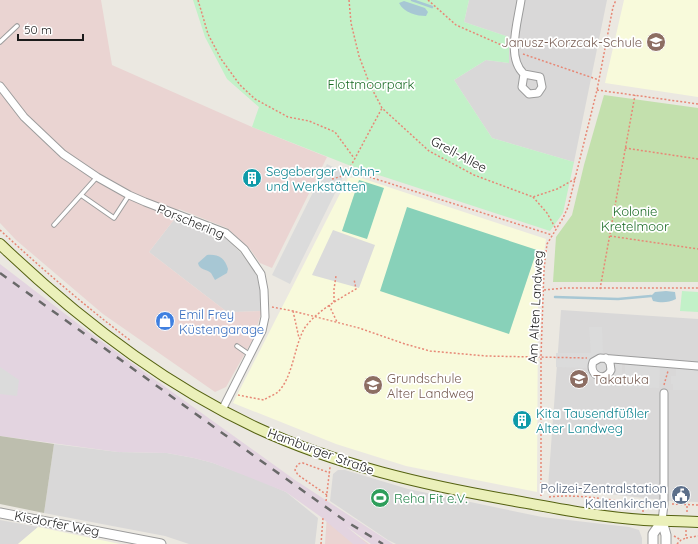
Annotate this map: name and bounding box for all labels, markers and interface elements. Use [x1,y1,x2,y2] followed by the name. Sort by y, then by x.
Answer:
[18,16,83,42] scale bar
[24,22,52,37] text: 50 m
[645,31,667,53] school or university icon: Janusz-Korzcak-Schule
[501,34,642,50] place label: Janusz-Korzcak-Schule
[327,76,415,92] park label: Flottmoorpark
[428,133,490,175] street label: Grell-Allee
[266,163,380,194] place label: Segeberger Wohn- und Werkstätten
[241,167,263,189] building icon: Segeberger Wohn- und Werkstätten
[155,200,227,242] street label: Porschering
[601,203,669,234] park label: Kolonie Kretelmoor
[524,250,546,364] street label: Am Alten Landweg
[179,306,264,337] place label: Emil Frey Küstengarage
[154,310,176,332] shop icon: Emil Frey Küstengarage
[568,368,590,390] school or university icon: Takatuka
[387,370,474,401] place label: Grundschule Alter Landweg
[593,371,649,387] place label: Takatuka
[362,374,384,396] school or university icon: Grundschule Alter Landweg
[536,405,649,436] place label: Kita Tausendfüßler Alter Landweg
[511,409,533,431] building icon: Kita Tausendfüßler Alter Landweg
[265,424,377,478] street label: Hamburger Straße
[540,480,667,511] place label: Polizei-Zentralstation Kaltenkirchen
[670,484,692,506] public building icon: Polizei-Zentralstation Kaltenkirchen
[369,487,391,509] sports icon: Reha Fit e.V.
[394,490,468,506] place label: Reha Fit e.V.
[13,507,101,539] street label: Kisdorfer Weg

